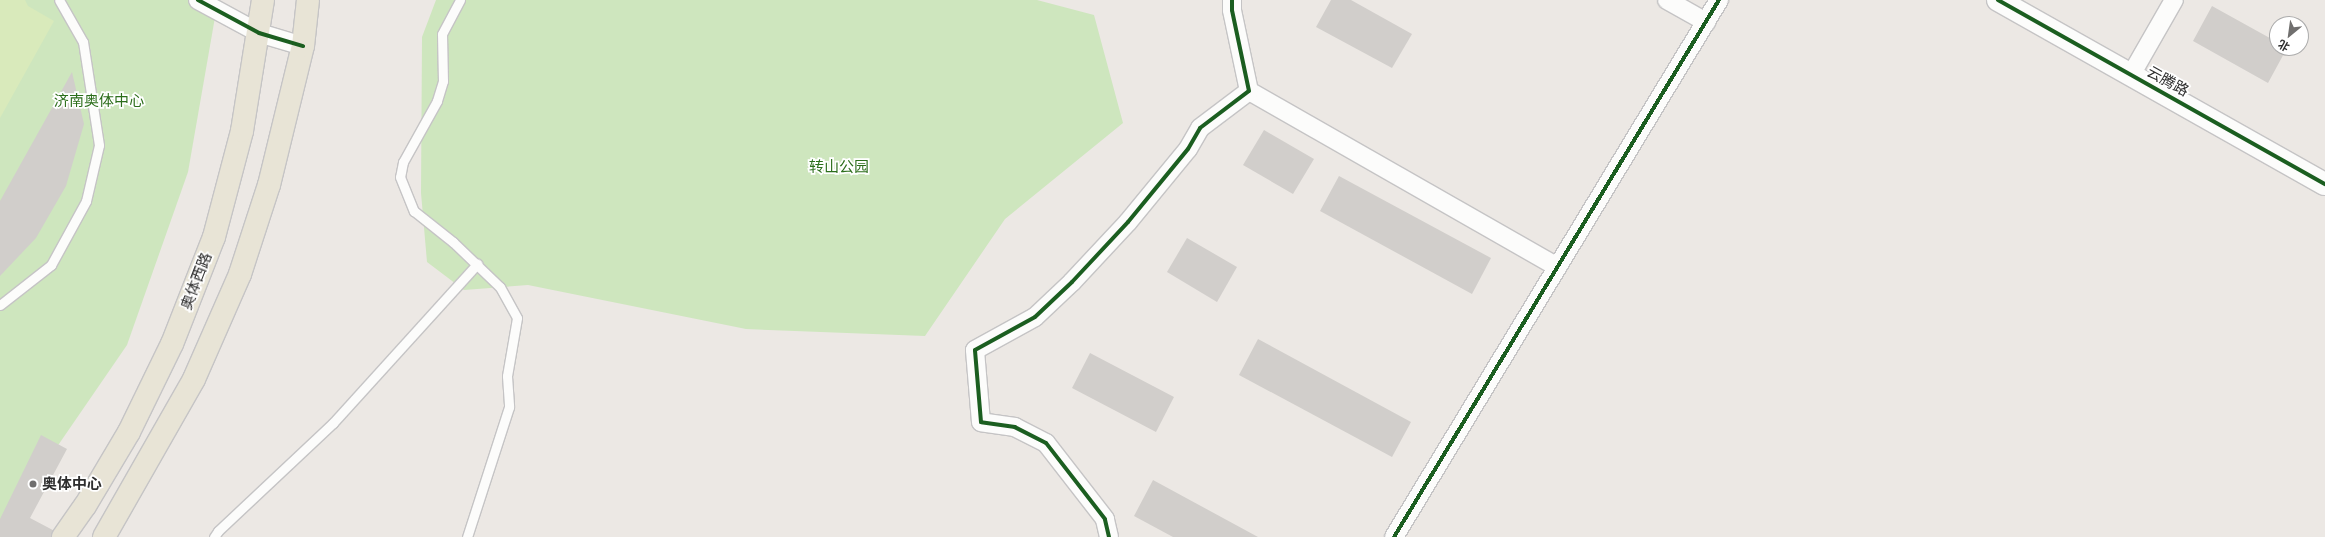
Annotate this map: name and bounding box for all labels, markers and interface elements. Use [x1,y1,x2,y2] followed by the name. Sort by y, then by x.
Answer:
[2269,16,2309,56] north arrow
[2275,37,2292,54] text: 北
[2144,62,2192,100] street label: 云腾路
[54,92,144,110] park label: 济南奥体中心
[809,158,869,176] park label: 转山公园
[177,250,215,312] street label: 奥体西路
[42,475,102,493] place label: 奥体中心
[27,478,39,490] marker: 奥体中心

